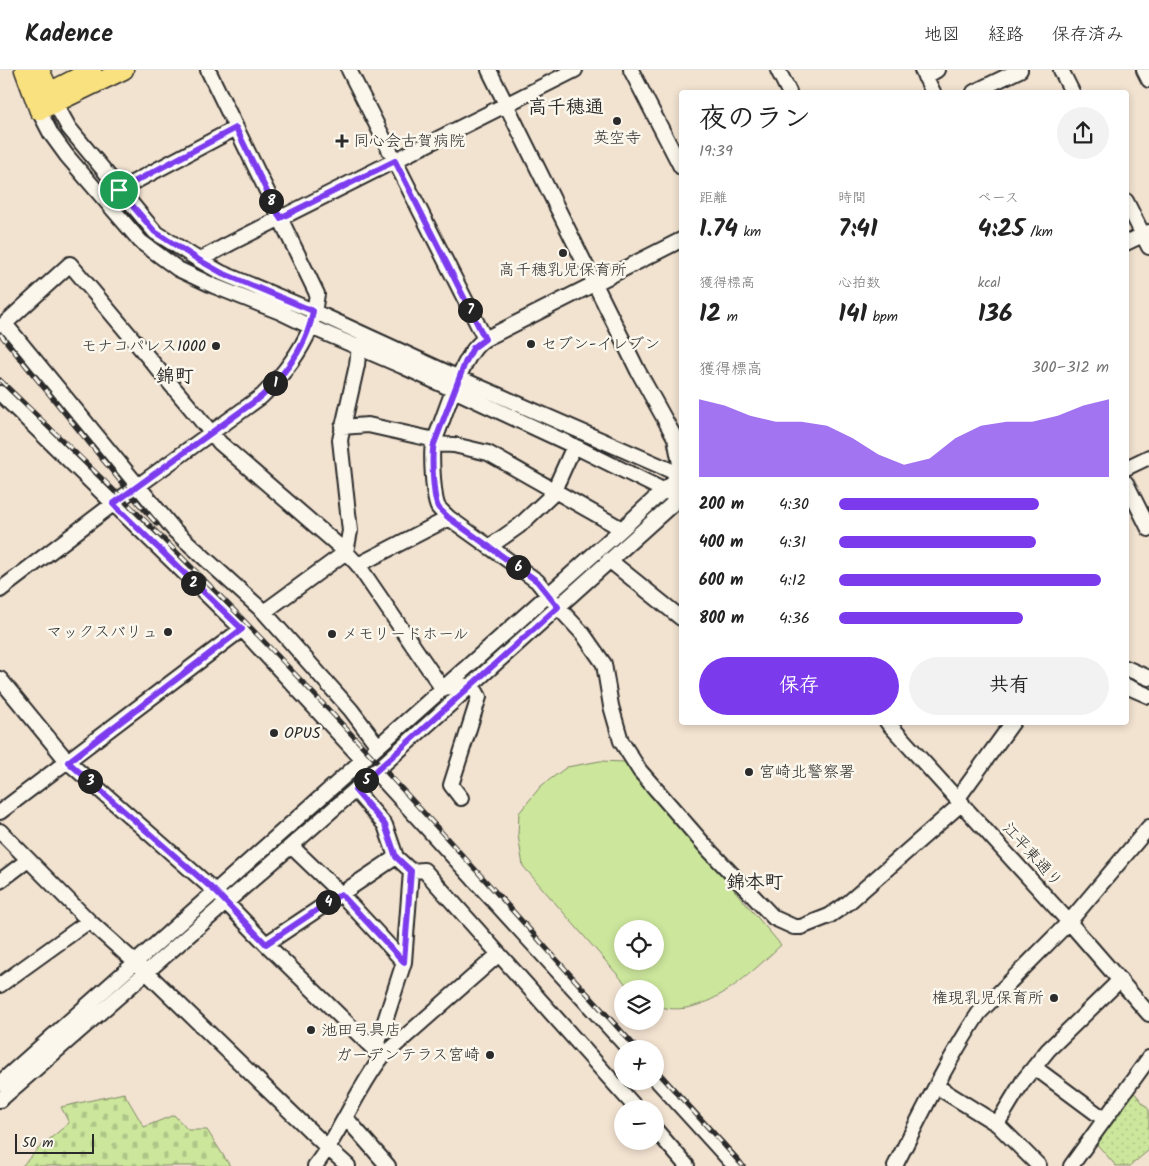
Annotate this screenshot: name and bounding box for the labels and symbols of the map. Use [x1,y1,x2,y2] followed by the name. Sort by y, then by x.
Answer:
[528,93,604,123] district label: 高千穂通
[611,115,623,127] marker: 英空寺
[593,126,641,151] place label: 英空寺
[353,129,465,154] place label: 同心会古賀病院
[335,134,349,148] marker: 同心会古賀病院
[98,169,140,211] pin
[258,188,284,214] pin: 8
[557,247,569,259] marker: 高千穂乳児保育所
[499,258,627,283] place label: 高千穂乳児保育所
[458,298,482,322] pin: 7
[541,332,660,357] place label: セブン-イレブン
[81,334,206,359] place label: モナコパレス1000
[525,338,537,350] marker: セブン-イレブン
[210,340,222,352] marker: モナコパレス1000
[156,362,194,392] district label: 錦町
[262,370,288,396] pin: 1
[506,554,530,580] pin: 6
[180,570,206,596] pin: 2
[46,620,158,645] place label: マックスバリュ
[342,622,469,647] place label: メモリードホール
[162,626,174,638] marker: マックスバリュ
[326,628,338,640] marker: メモリードホール
[284,721,321,746] place label: OPUS
[268,727,280,739] marker: OPUS
[759,760,855,785] place label: 宮崎北警察署
[743,766,755,778] marker: 宮崎北警察署
[78,768,102,794] pin: 3
[354,768,378,792] pin: 5
[996,817,1068,893] street label: 江平東通り
[726,868,784,898] district label: 錦本町
[316,890,340,914] pin: 4
[932,986,1044,1011] place label: 権現乳児保育所
[1048,992,1060,1004] marker: 権現乳児保育所
[321,1018,401,1043] place label: 池田弓具店
[305,1024,317,1036] marker: 池田弓具店
[336,1043,480,1068] place label: ガーデンテラス宮崎
[484,1049,496,1061] marker: ガーデンテラス宮崎
[15,1131,94,1154] scale bar

